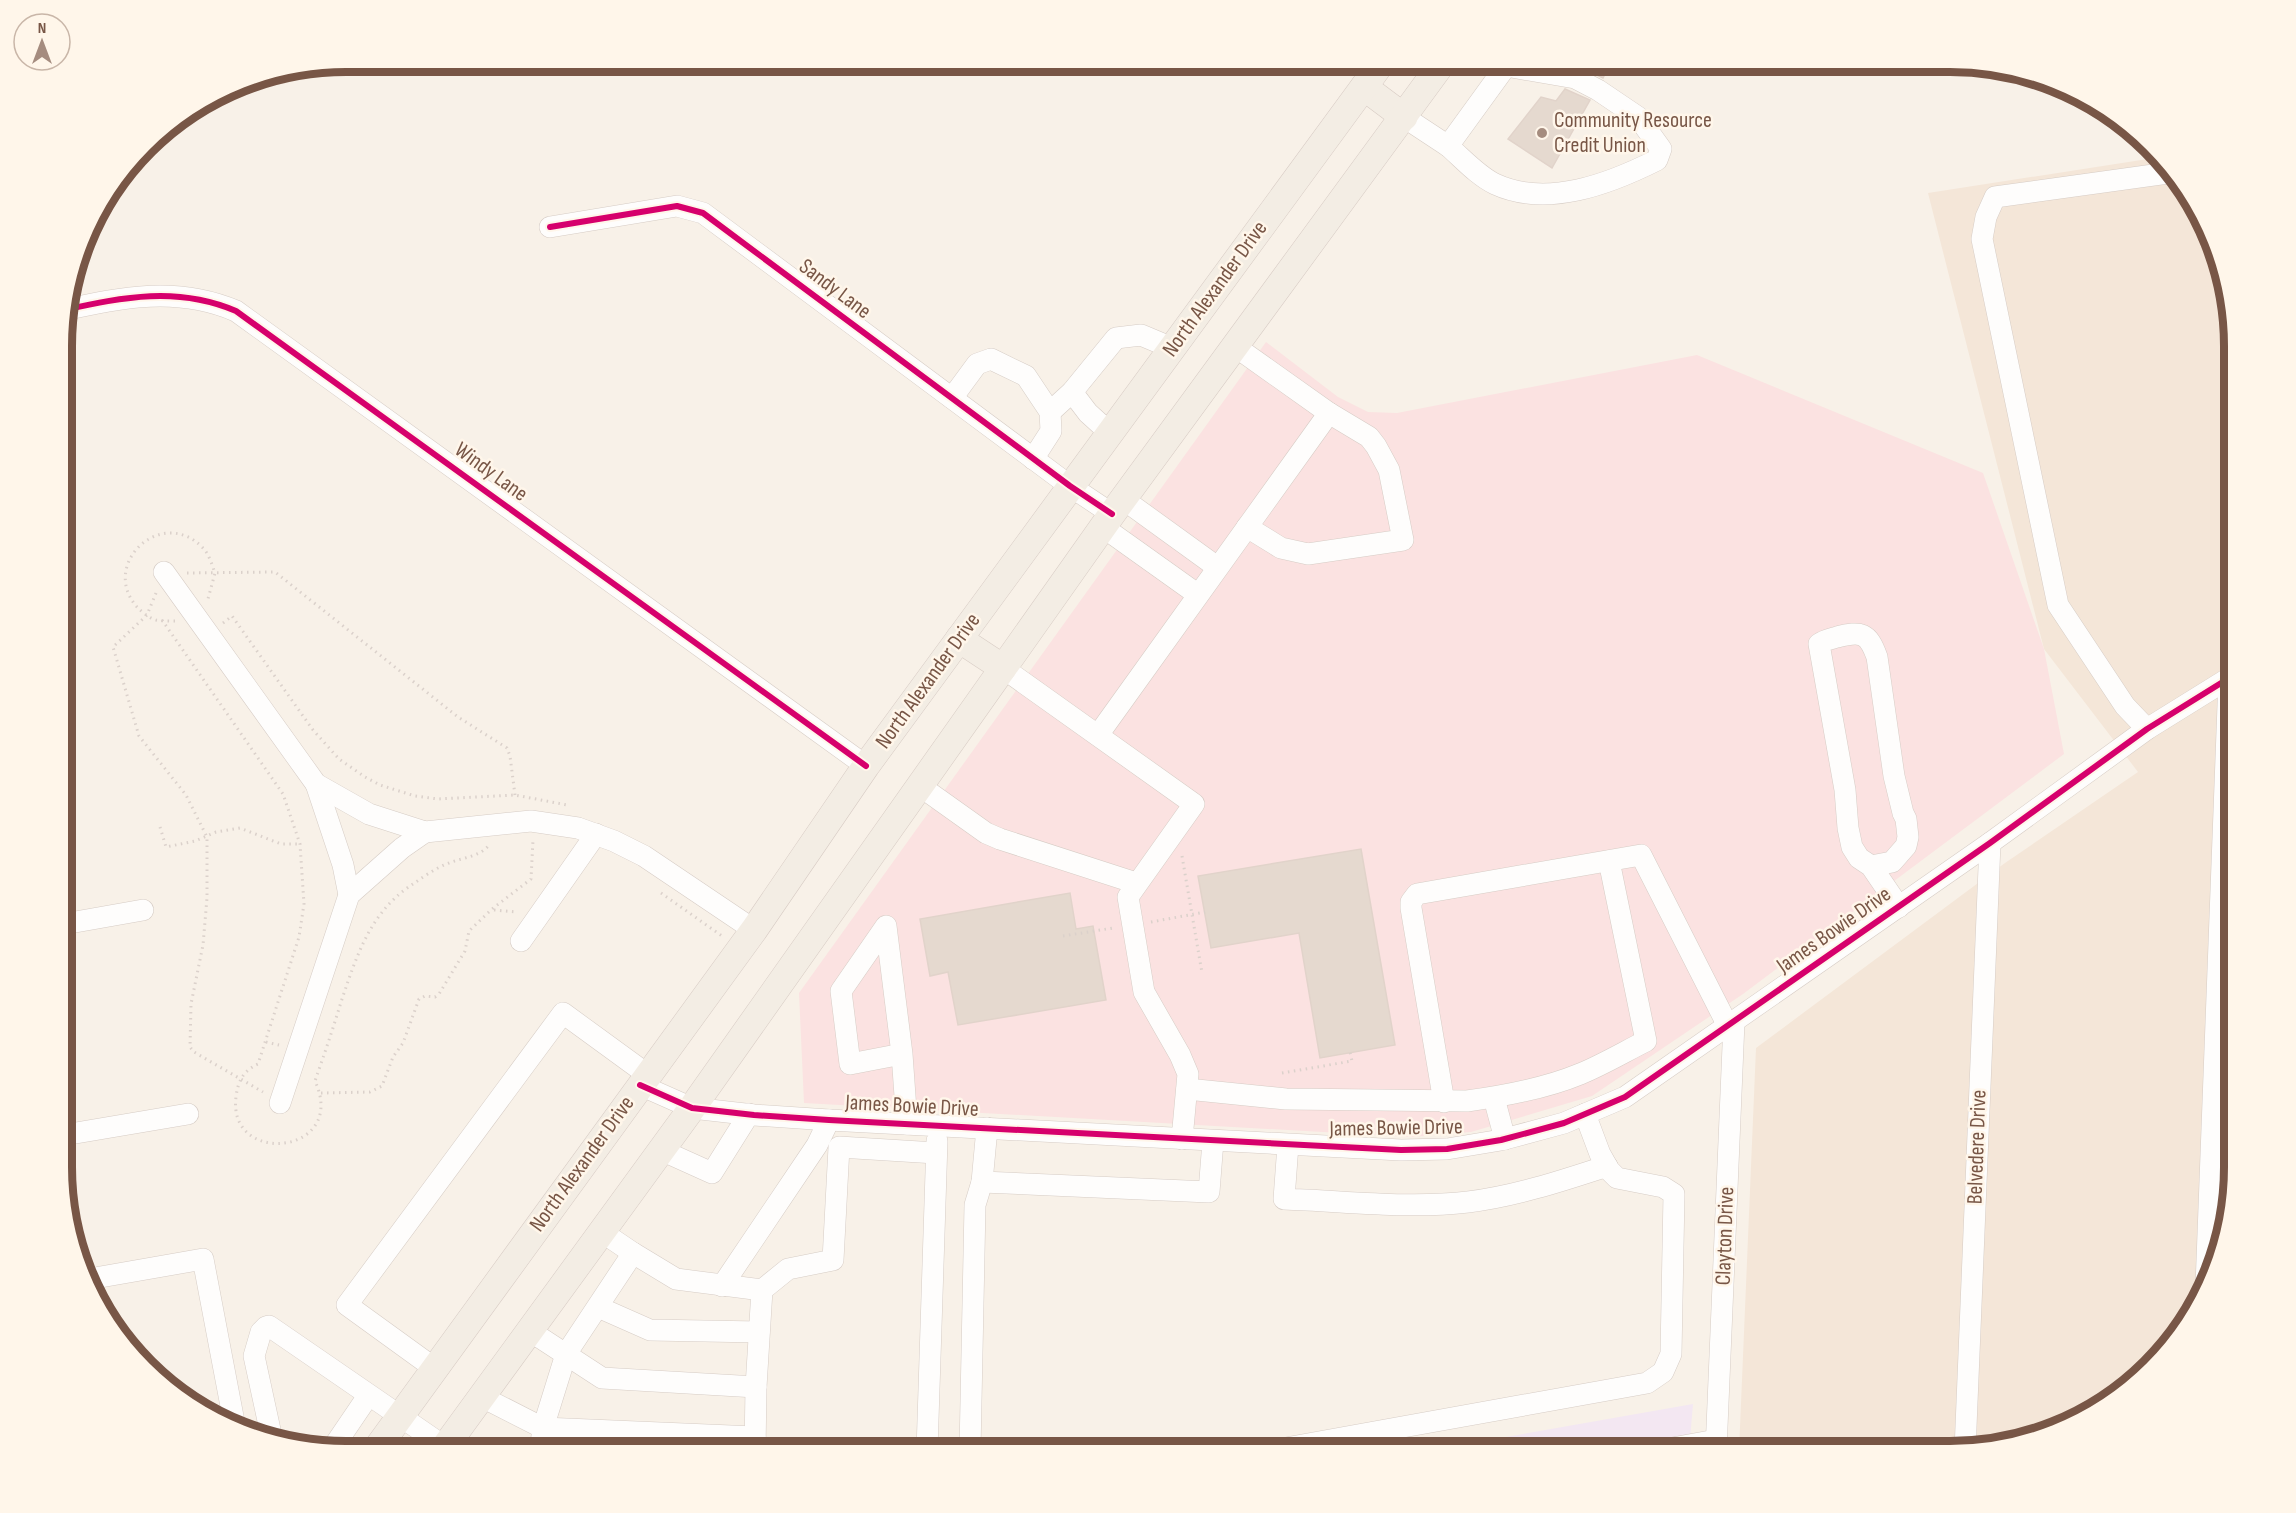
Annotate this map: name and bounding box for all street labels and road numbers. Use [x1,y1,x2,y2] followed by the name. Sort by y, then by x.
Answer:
[1157,216,1273,362] street label: North Alexander Drive
[794,253,876,325] street label: Sandy Lane
[449,436,533,508] street label: Windy Lane
[870,608,986,754] street label: North Alexander Drive
[1771,881,1896,980] street label: James Bowie Drive
[844,1089,979,1123] street label: James Bowie Drive
[1962,1089,1992,1205] street label: Belvedere Drive
[524,1091,640,1237] street label: North Alexander Drive
[1328,1113,1463,1143] street label: James Bowie Drive
[1710,1186,1740,1286] street label: Clayton Drive

